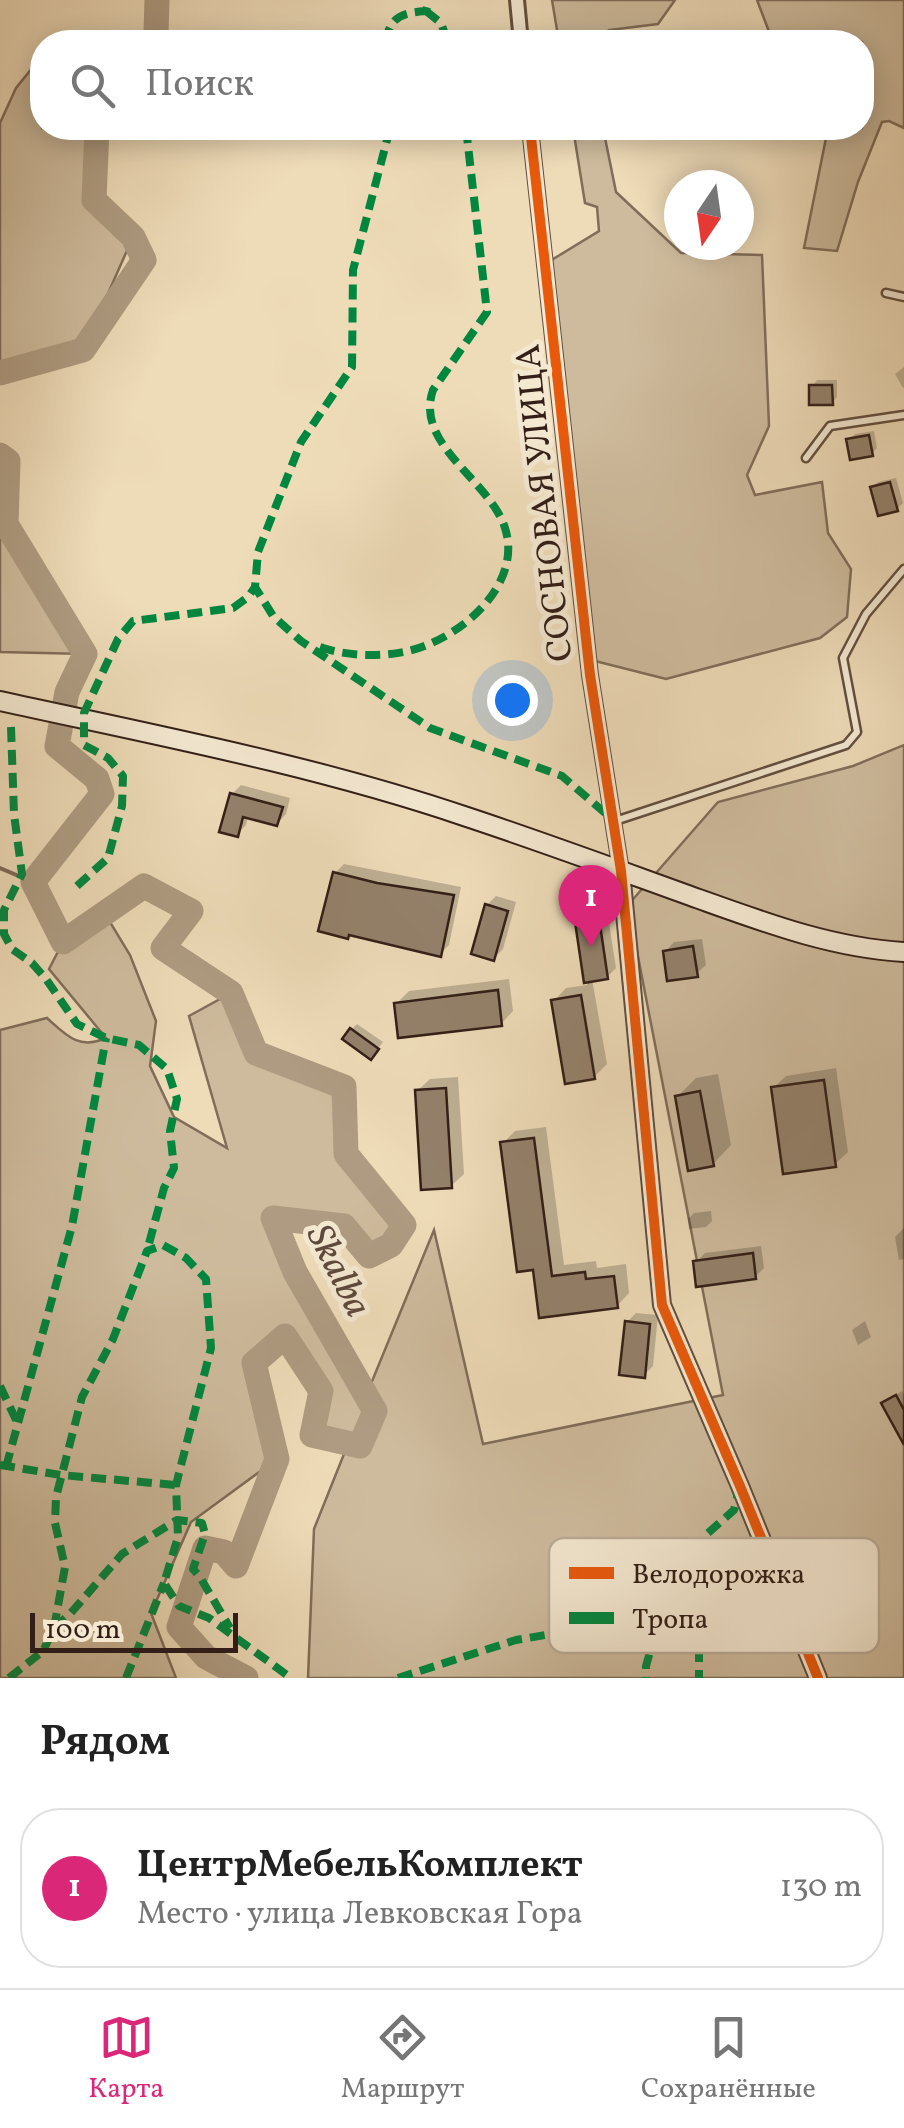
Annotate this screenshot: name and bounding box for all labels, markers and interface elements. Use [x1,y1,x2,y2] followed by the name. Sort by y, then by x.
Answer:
[30,30,874,140] search box
[65,58,120,113] icon: search
[145,59,254,112] text: Поиск
[664,170,754,260] north arrow
[505,342,587,664] street label: СОСНОВАЯ УЛИЦА
[487,675,538,726] your location
[558,864,624,947] pin: 1
[291,1216,383,1327] water label: Skalba
[549,1538,879,1653] legend
[632,1556,805,1595] text: Велодорожка
[632,1601,708,1640] text: Тропа
[30,1608,238,1652] scale bar
[45,1611,120,1650] text: 100 m
[40,1714,170,1773] text: Рядом
[137,1840,583,1893] text: ЦентрМебельКомплект
[68,1866,81,1910] text: 1
[780,1866,862,1910] text: 130 m
[137,1893,583,1937] text: Место · улица Левковская Гора
[88,2010,164,2109] tab: Карта
[341,2010,464,2109] tab: Маршрут
[641,2010,816,2109] tab: Сохранённые

